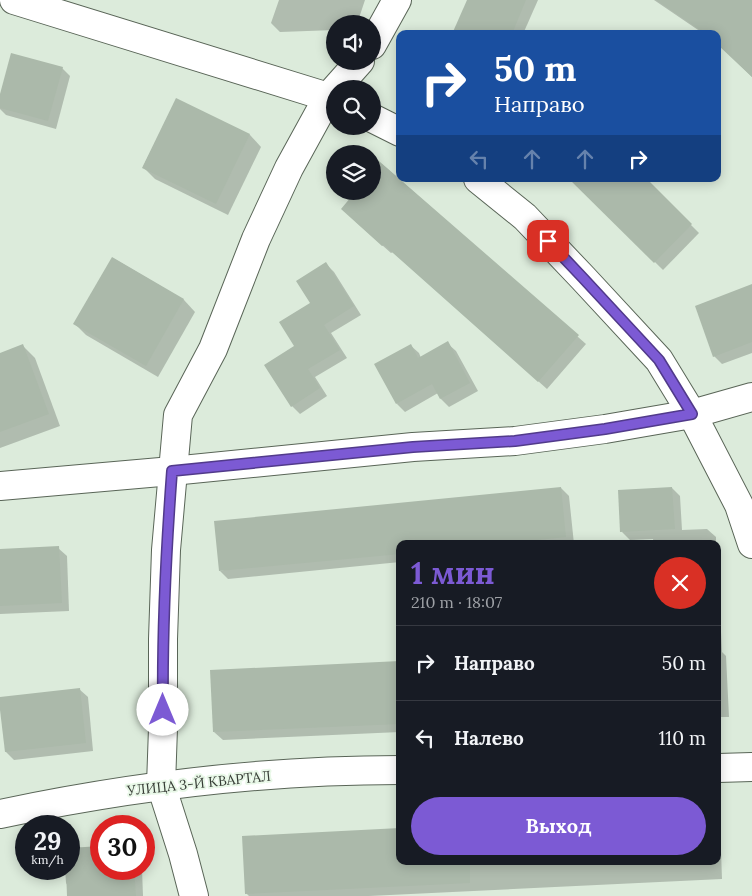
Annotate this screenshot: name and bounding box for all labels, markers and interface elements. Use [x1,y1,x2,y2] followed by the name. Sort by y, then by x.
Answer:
[326,15,381,200] map controls
[326,15,381,70] button: sound
[494,46,577,91] text: 50 m
[411,50,476,115] icon: right
[326,80,381,135] button: search
[494,90,585,118] text: Направо
[326,145,381,200] button: layers
[465,145,493,173] icon: left
[518,145,546,173] icon: ahead
[571,145,599,173] icon: ahead
[624,145,652,173] icon: right
[527,220,569,262] pin
[534,227,562,255] icon: arrive
[411,554,495,592] text: 1 мин
[654,557,706,609] button: close
[411,592,502,612] text: 210 m · 18:07
[411,649,439,677] icon: right
[454,651,535,675] text: Направо
[662,651,706,675] text: 50 m
[136,683,188,735] position arrow
[411,724,439,752] icon: left
[454,726,524,750] text: Налево
[658,726,706,750] text: 110 m
[125,766,272,800] street label: УЛИЦА 3-Й КВАРТАЛ
[411,797,706,855] button: Выход
[90,815,155,880] speed limit sign: 30
[34,825,61,857] text: 29
[31,852,64,867] text: km/h

